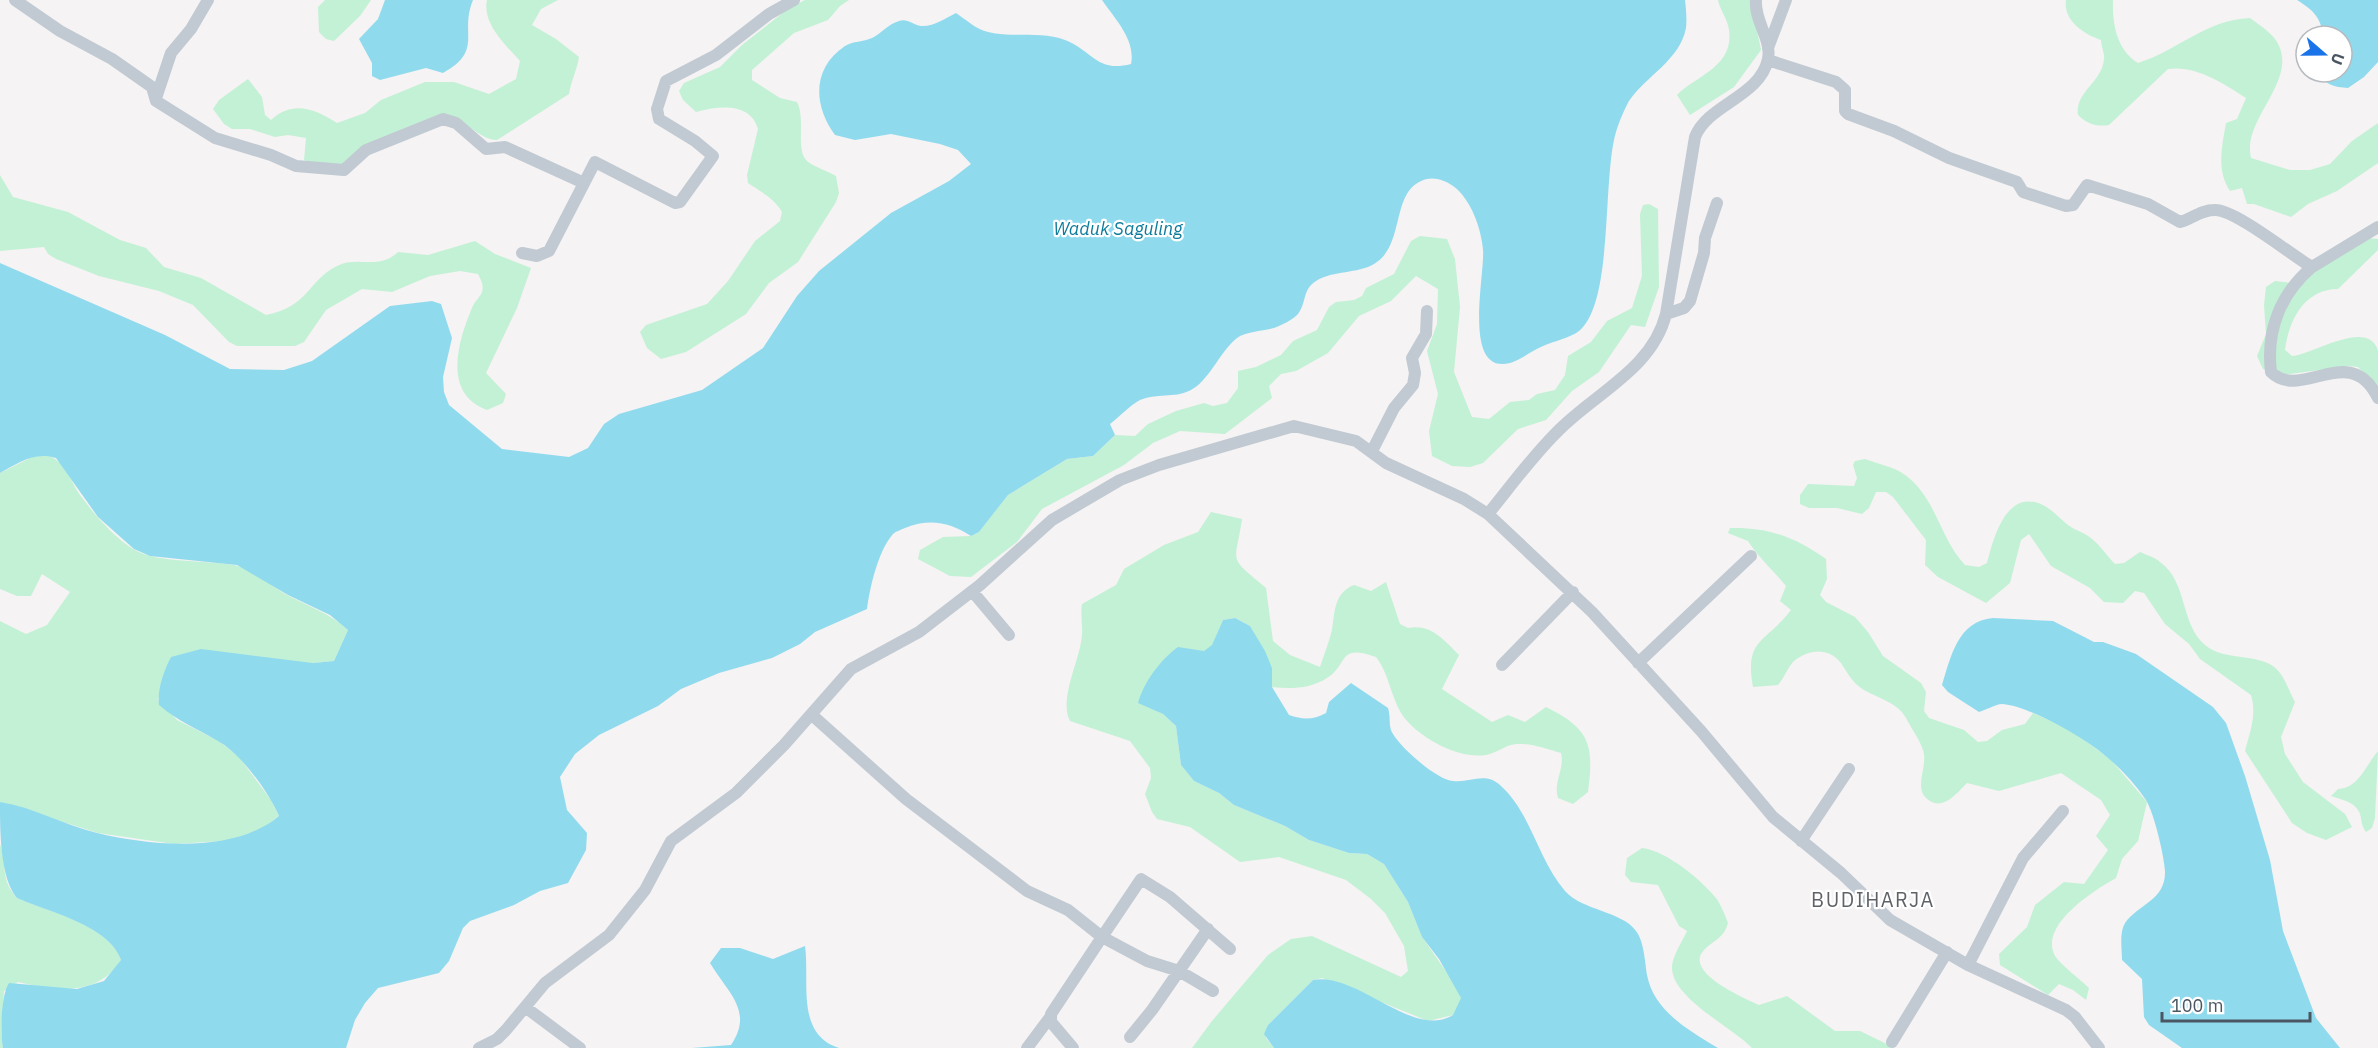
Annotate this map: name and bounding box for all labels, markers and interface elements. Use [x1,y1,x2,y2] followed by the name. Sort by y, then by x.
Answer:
[2294,24,2354,84] north arrow
[2327,50,2349,68] text: U
[1054,217,1183,240] water label: Waduk Saguling
[1811,886,1935,913] district label: BUDIHARJA
[2162,985,2310,1023] scale bar
[2171,994,2223,1017] text: 100 m

